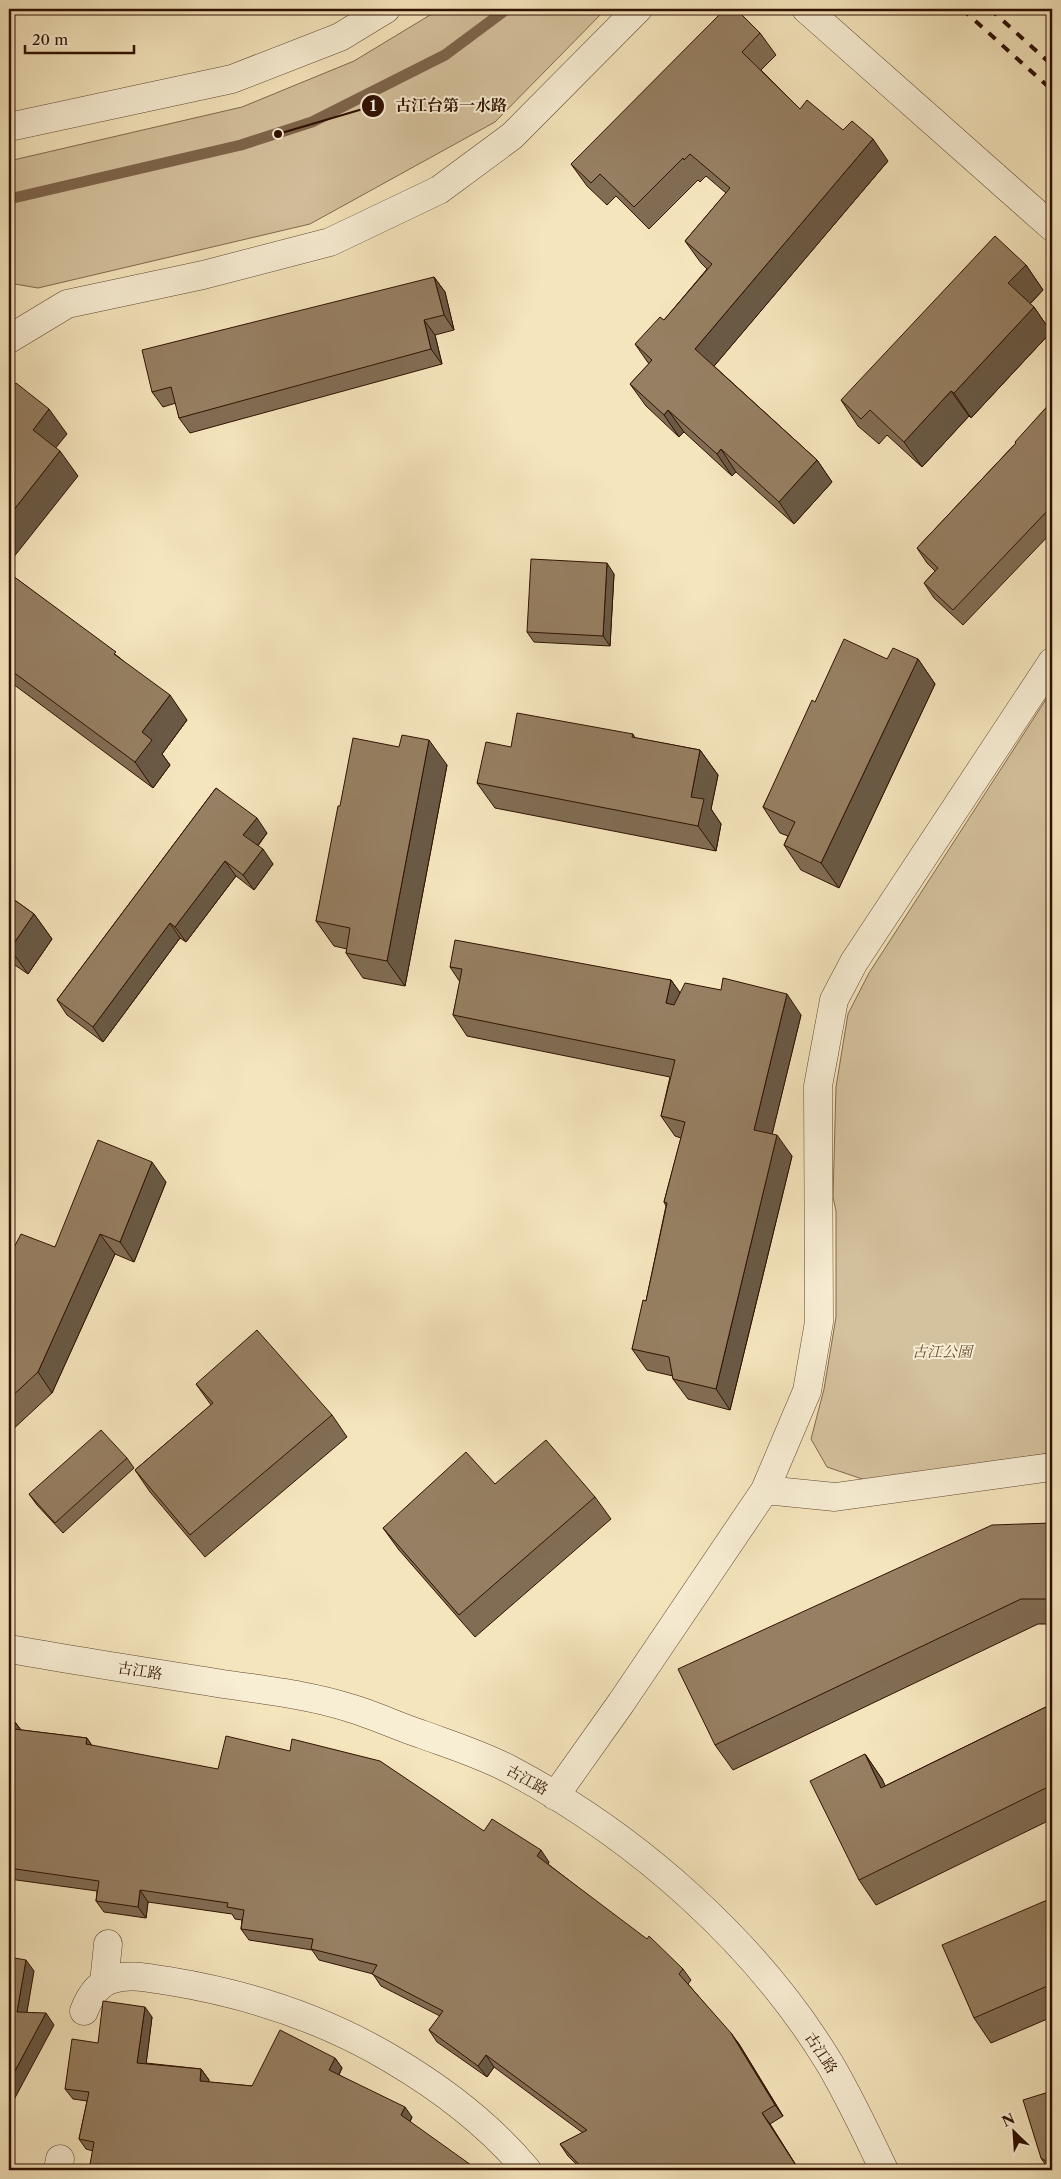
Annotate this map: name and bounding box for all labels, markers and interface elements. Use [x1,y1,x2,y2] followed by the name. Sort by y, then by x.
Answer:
[25,22,134,54] scale bar
[32,30,68,49] text: 20 m
[360,90,517,121] callout: 古江台第一水路
[395,95,507,115] text: 古江台第一水路
[370,96,377,115] text: 1
[912,1342,975,1361] park label: 古江公園
[116,1658,164,1683] street label: 古江路
[503,1760,552,1799] street label: 古江路
[801,2029,842,2077] street label: 古江路
[988,2106,1038,2156] north arrow
[999,2109,1018,2131] text: N

